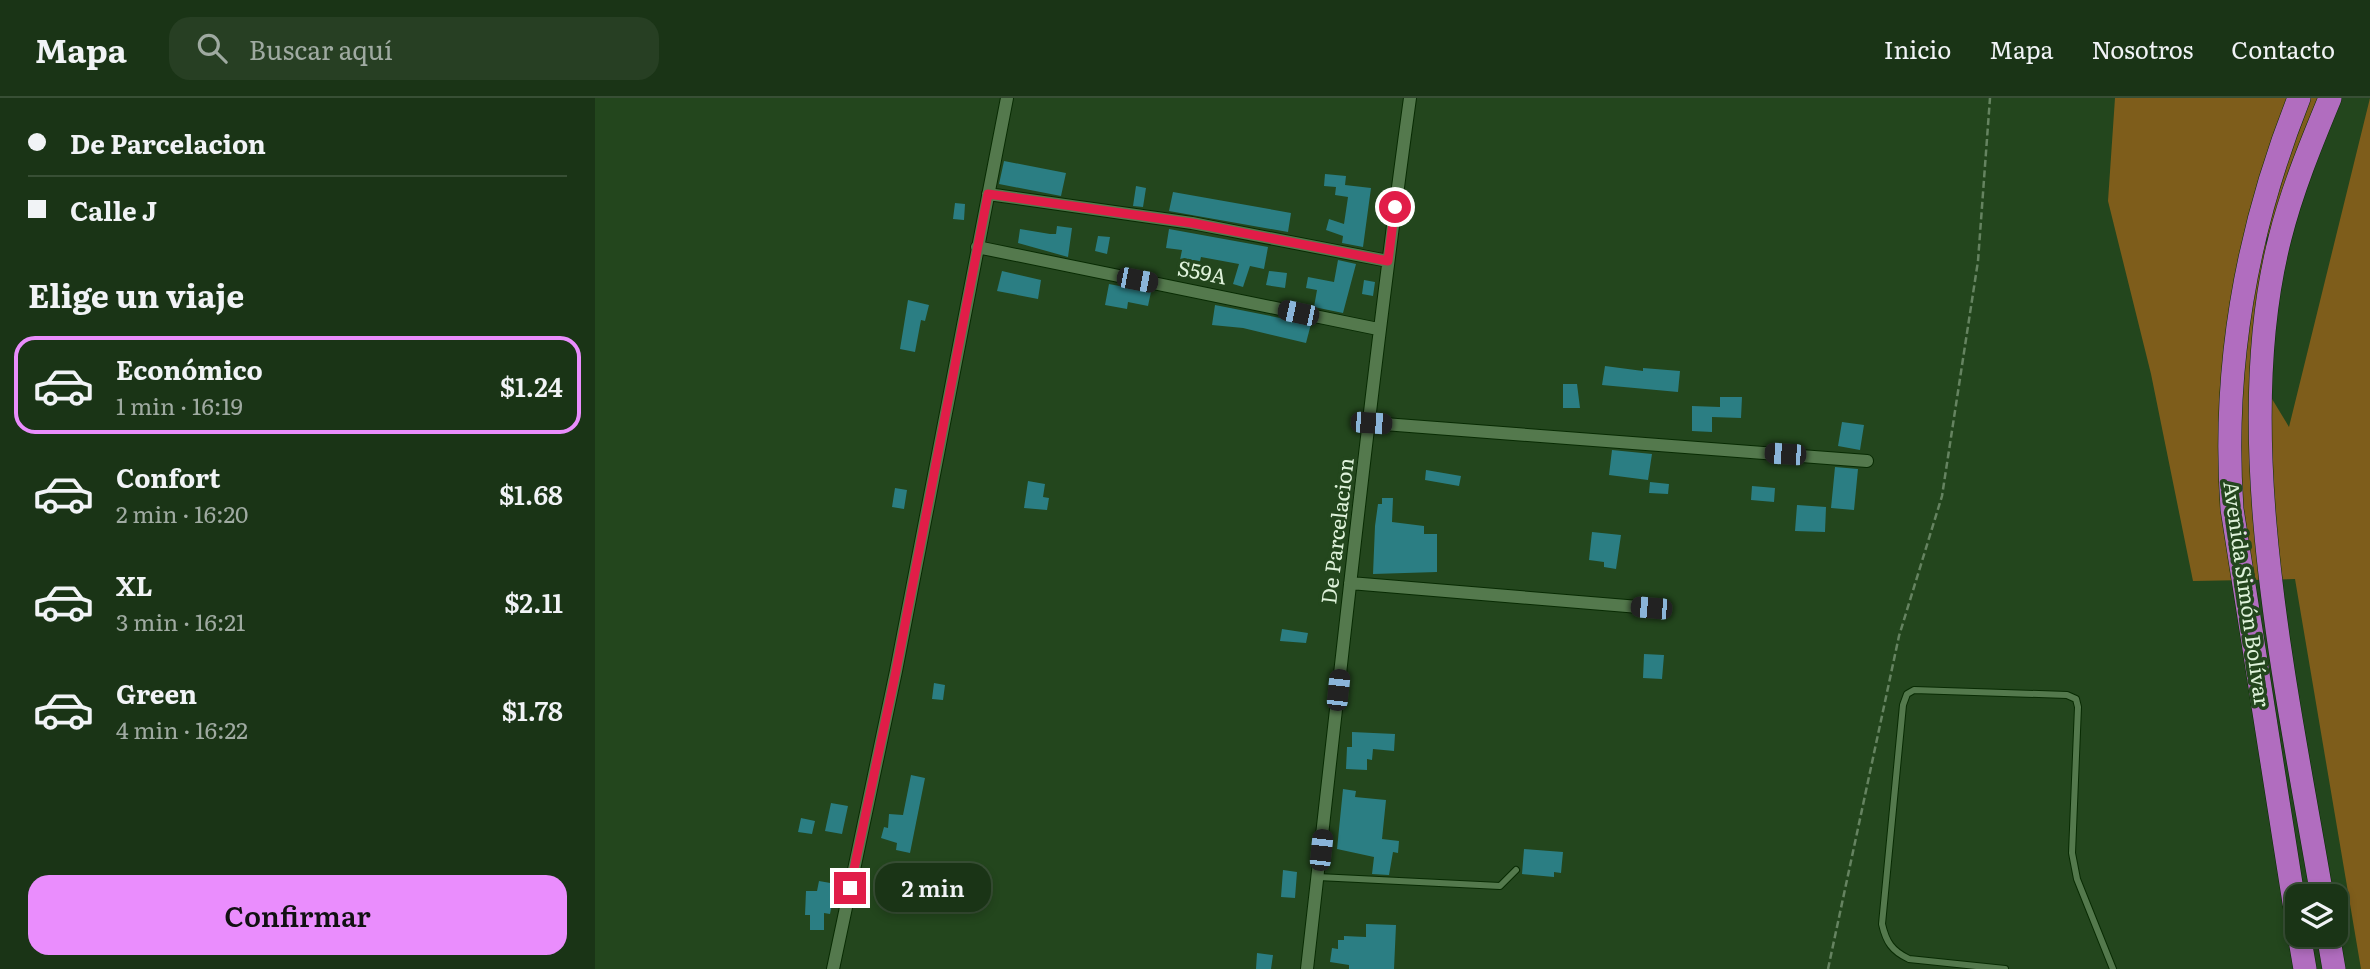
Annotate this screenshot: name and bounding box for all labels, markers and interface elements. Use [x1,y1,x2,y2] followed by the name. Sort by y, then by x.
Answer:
[169,17,659,80] search box
[35,24,127,73] text: Mapa
[193,29,231,67] icon: search
[249,29,393,68] text: Buscar aquí
[1884,31,1951,66] text: Inicio
[1989,31,2053,66] text: Mapa
[2091,31,2193,66] text: Nosotros
[2231,31,2335,66] text: Contacto
[70,123,266,162] text: De Parcelacion
[70,190,157,229] text: Calle J
[1379,191,1411,223] route start
[1175,251,1230,291] street label: S59A
[1115,266,1160,294] car
[28,270,244,318] text: Elige un viaje
[1276,298,1321,328] car
[116,349,263,388] text: Económico
[32,354,95,417] icon: car
[500,366,563,405] text: $1.24
[116,388,243,422] text: 1 min · 16:19
[1350,411,1393,435] car
[1764,442,1807,466] car
[1311,456,1360,606] street label: De Parcelacion
[116,457,220,496] text: Confort
[32,462,95,525] icon: car
[499,474,563,513] text: $1.68
[2217,479,2280,709] street label: Avenida Simón Bolívar
[116,496,248,530] text: 2 min · 16:20
[116,565,153,604] text: XL
[32,570,95,633] icon: car
[504,582,563,621] text: $2.11
[1630,596,1673,620] car
[116,604,245,638] text: 3 min · 16:21
[1326,668,1351,712] car
[116,673,197,712] text: Green
[32,678,95,741] icon: car
[502,690,563,729] text: $1.78
[116,712,248,746] text: 4 min · 16:22
[1309,828,1334,872] car
[875,864,990,912] callout: 2 min
[901,870,965,904] text: 2 min
[834,872,866,904] route end
[28,875,567,955] button: Confirmar
[2285,884,2348,947] map controls
[2285,884,2348,947] button: layers

